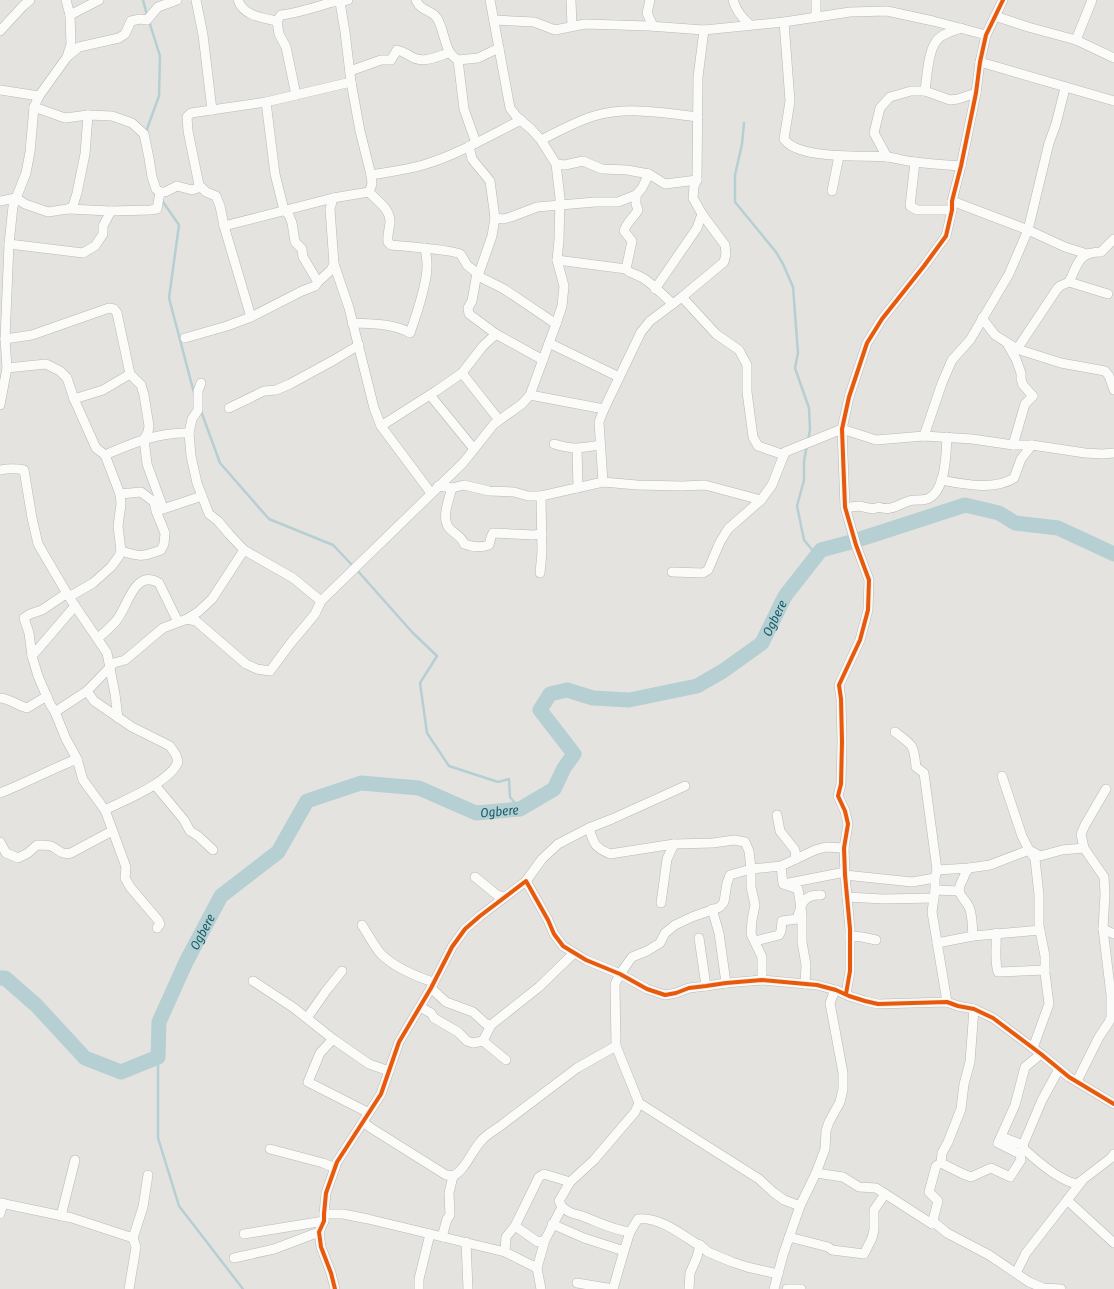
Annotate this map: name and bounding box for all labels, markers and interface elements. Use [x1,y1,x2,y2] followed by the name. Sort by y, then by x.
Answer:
[759,597,789,638] water label: Ogbere
[480,802,519,820] water label: Ogbere
[186,911,218,952] water label: Ogbere

